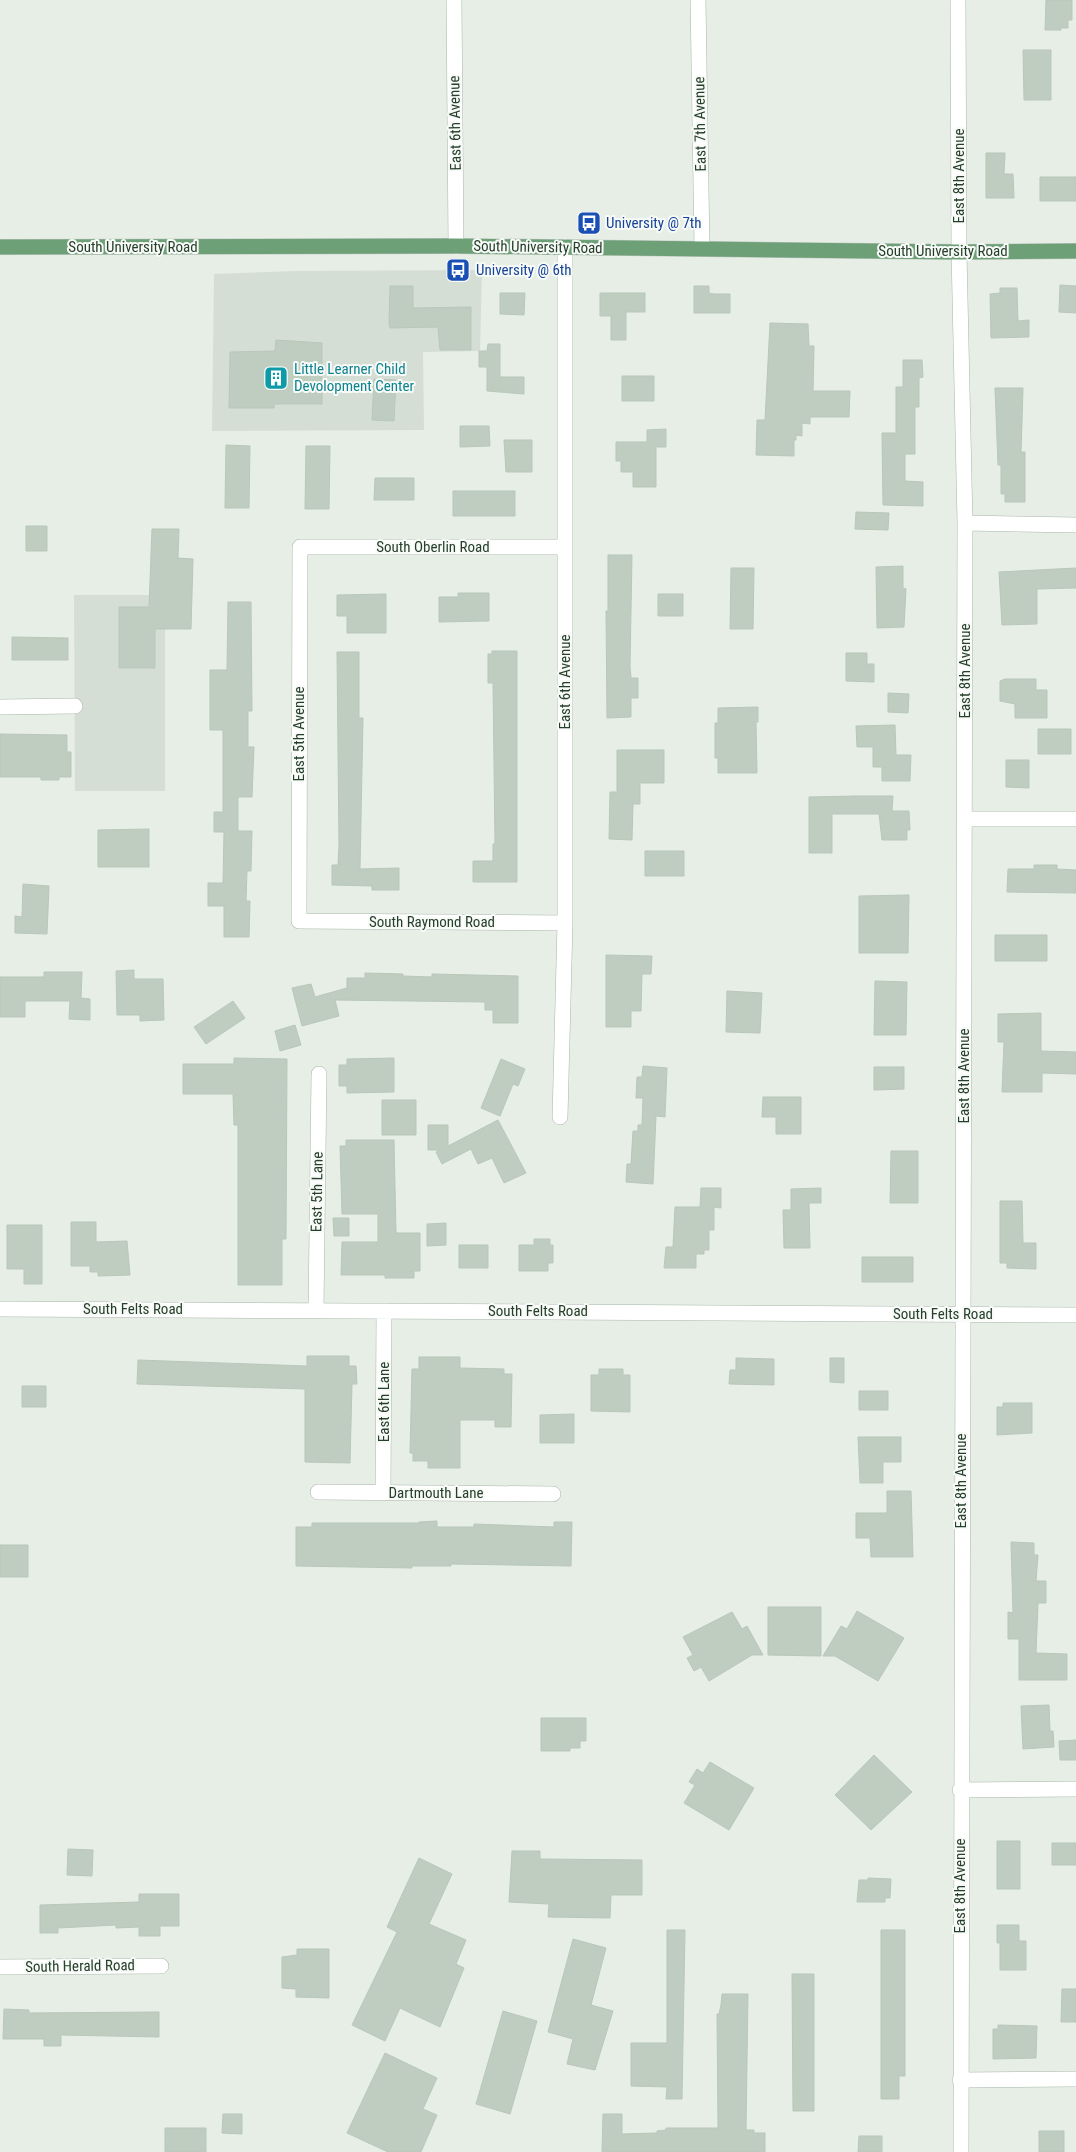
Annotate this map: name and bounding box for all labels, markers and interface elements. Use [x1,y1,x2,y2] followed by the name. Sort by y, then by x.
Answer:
[445,75,465,171] street label: East 6th Avenue
[690,76,710,172] street label: East 7th Avenue
[950,128,968,224] street label: East 8th Avenue
[576,210,602,236] bus stop icon: University @ 7th
[606,214,702,232] place label: University @ 7th
[473,237,603,257] street label: South University Road
[68,238,198,256] street label: South University Road
[878,242,1008,260] street label: South University Road
[445,257,471,283] bus stop icon: University @ 6th
[476,261,572,279] place label: University @ 6th
[294,360,414,395] place label: Little Learner Child Devolopment Center
[263,365,289,391] building icon: Little Learner Child Devolopment Center
[376,538,490,556] street label: South Oberlin Road
[956,623,974,719] street label: East 8th Avenue
[556,634,574,730] street label: East 6th Avenue
[290,686,308,782] street label: East 5th Avenue
[369,913,495,931] street label: South Raymond Road
[955,1028,973,1124] street label: East 8th Avenue
[307,1152,327,1232] street label: East 5th Lane
[83,1300,183,1318] street label: South Felts Road
[488,1302,588,1320] street label: South Felts Road
[893,1305,993,1323] street label: South Felts Road
[375,1362,393,1442] street label: East 6th Lane
[952,1433,970,1529] street label: East 8th Avenue
[389,1484,483,1502] street label: Dartmouth Lane
[951,1838,969,1934] street label: East 8th Avenue
[25,1956,135,1976] street label: South Herald Road

